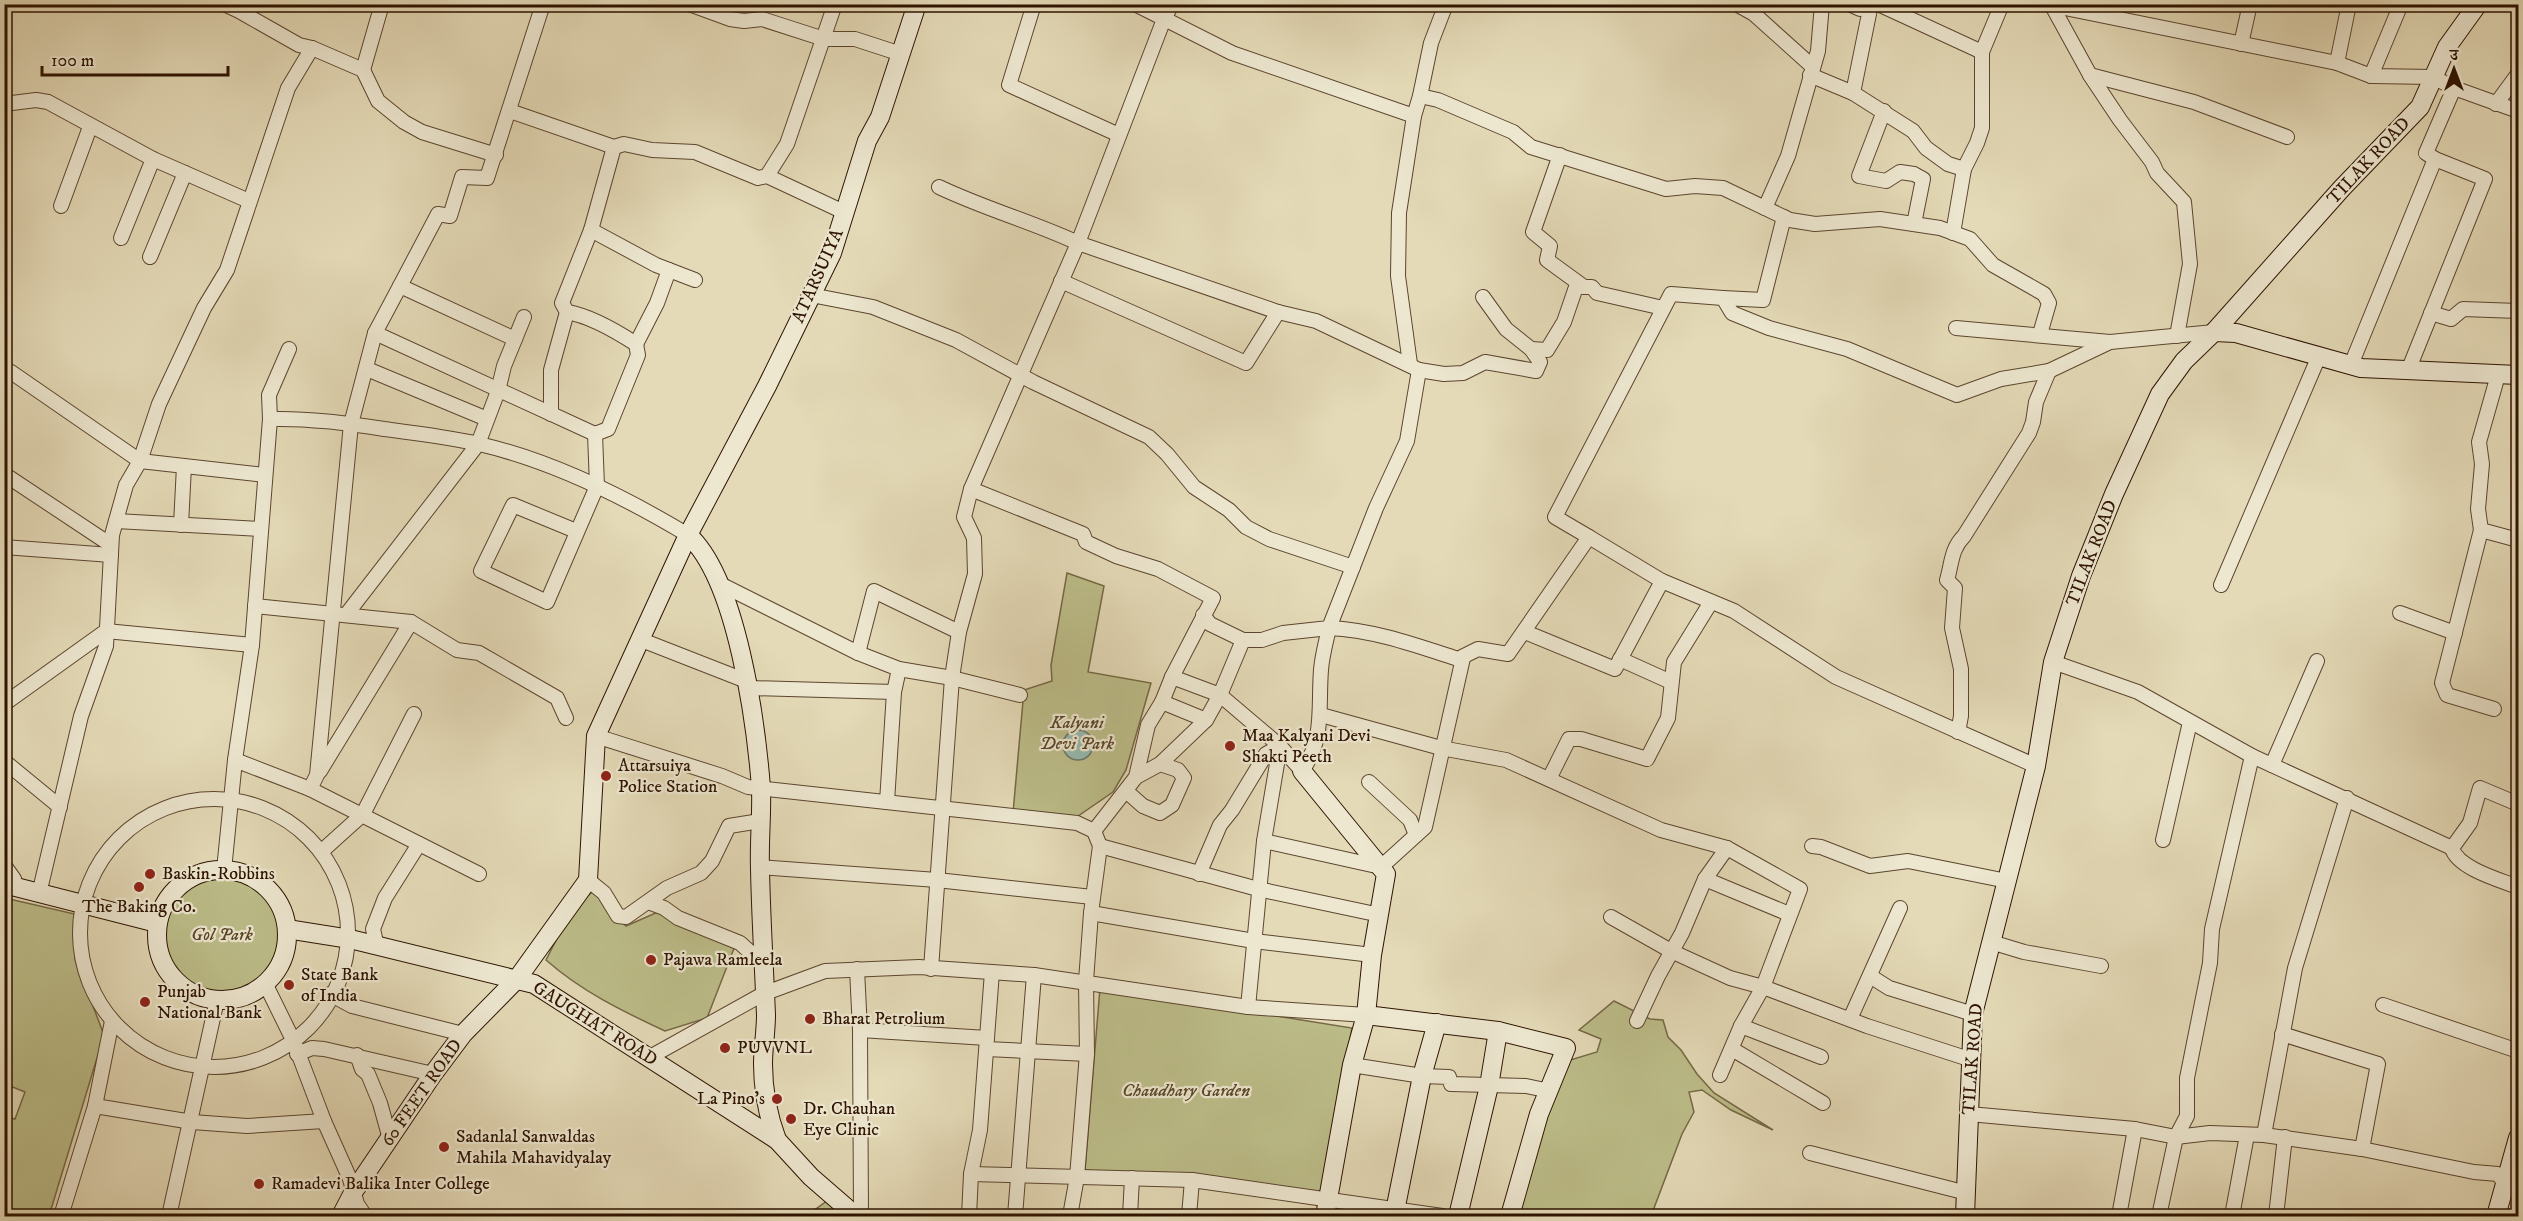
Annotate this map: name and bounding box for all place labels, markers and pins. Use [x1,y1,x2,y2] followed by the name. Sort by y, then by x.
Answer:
[1242,725,1371,768] place label: Maa Kalyani Devi Shakti Peeth
[1223,739,1237,753] marker: Maa Kalyani Devi Shakti Peeth
[618,755,718,798] place label: Attarsuiya Police Station
[599,769,613,783] marker: Attarsuiya Police Station
[162,863,275,885] place label: Baskin-Robbins
[143,867,157,881] marker: Baskin-Robbins
[132,880,146,894] marker: The Baking Co.
[82,896,196,918] place label: The Baking Co.
[663,949,783,971] place label: Pajawa Ramleela
[644,953,658,967] marker: Pajawa Ramleela
[301,964,378,1007] place label: State Bank of India
[282,978,296,992] marker: State Bank of India
[157,981,262,1024] place label: Punjab National Bank
[138,995,152,1009] marker: Punjab National Bank
[822,1008,945,1030] place label: Bharat Petrolium
[803,1012,817,1026] marker: Bharat Petrolium
[737,1037,812,1059] place label: PUVVNL
[718,1041,732,1055] marker: PUVVNL
[697,1088,765,1110] place label: La Pino's
[770,1092,784,1106] marker: La Pino's
[803,1098,896,1141] place label: Dr. Chauhan Eye Clinic
[784,1112,798,1126] marker: Dr. Chauhan Eye Clinic
[456,1126,612,1169] place label: Sadanlal Sanwaldas Mahila Mahavidyalay
[437,1140,451,1154] marker: Sadanlal Sanwaldas Mahila Mahavidyalay
[271,1173,490,1195] place label: Ramadevi Balika Inter College
[252,1177,266,1191] marker: Ramadevi Balika Inter College

